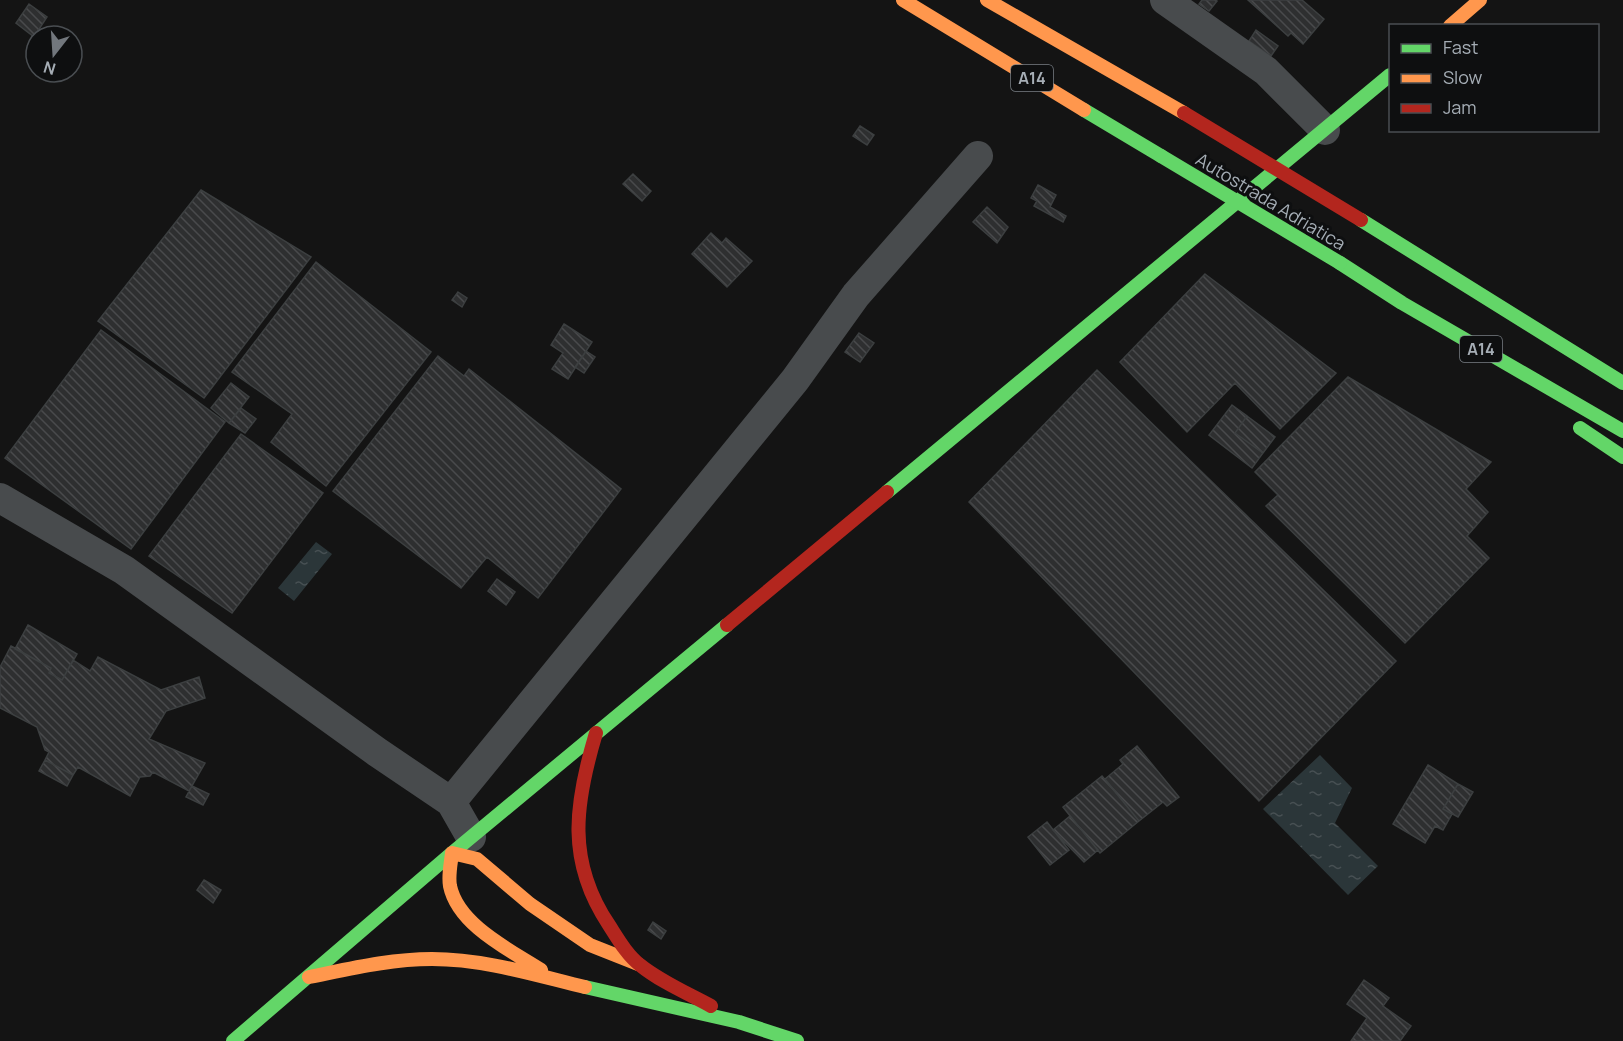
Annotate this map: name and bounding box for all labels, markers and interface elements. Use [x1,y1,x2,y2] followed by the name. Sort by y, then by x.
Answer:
[24,24,84,84] north arrow
[1389,24,1599,132] legend
[1443,35,1478,59] text: Fast
[41,56,58,81] text: N
[1011,65,1053,91] road number: A14
[1443,65,1483,89] text: Slow
[1443,95,1477,119] text: Jam
[1192,147,1350,255] street label: Autostrada Adriatica
[1460,336,1502,362] road number: A14

